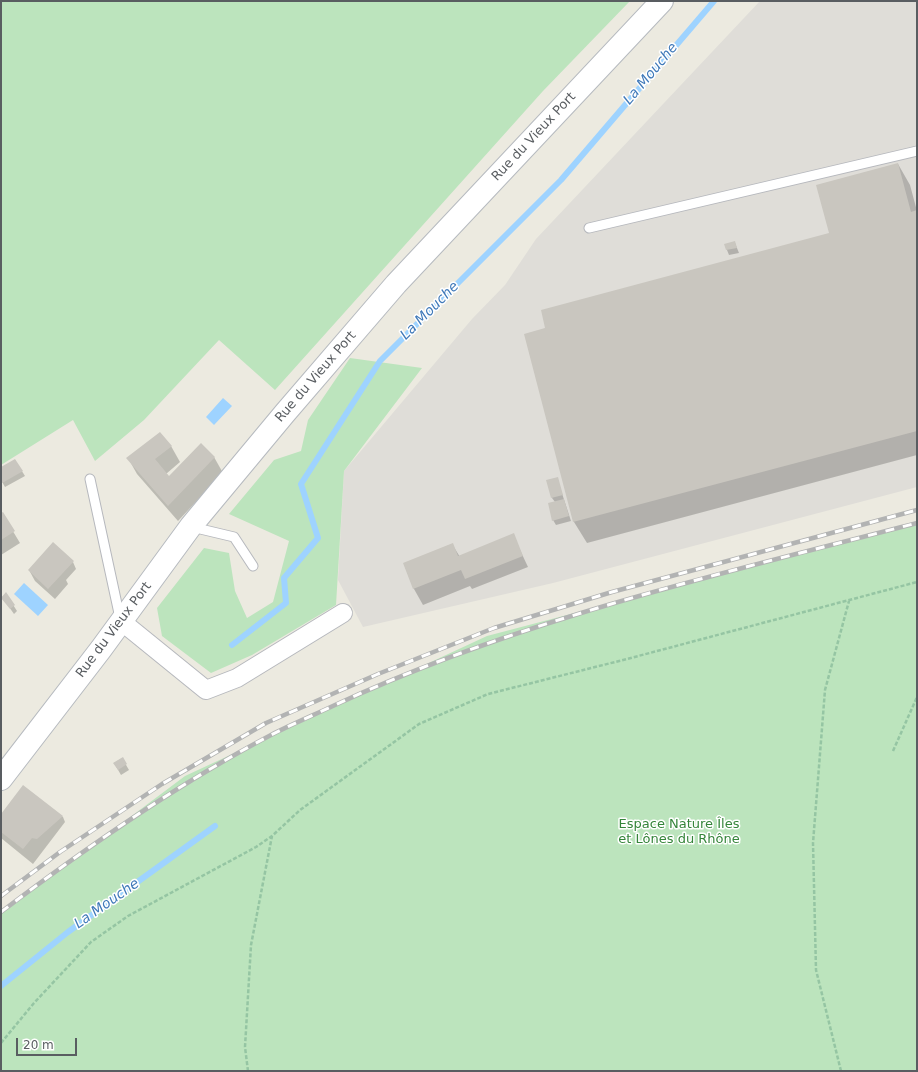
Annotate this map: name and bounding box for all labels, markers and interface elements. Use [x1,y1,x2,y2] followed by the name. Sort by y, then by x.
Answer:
[620,40,682,108] water label: La Mouche
[489,89,579,185] street label: Rue du Vieux Port
[397,278,463,344] water label: La Mouche
[272,328,360,426] street label: Rue du Vieux Port
[73,579,155,681] street label: Rue du Vieux Port
[618,817,740,848] park label: Espace Nature Îles et Lônes du Rhône
[71,875,143,933] water label: La Mouche
[18,1030,79,1056] scale bar
[23,1038,54,1052] text: 20 m

